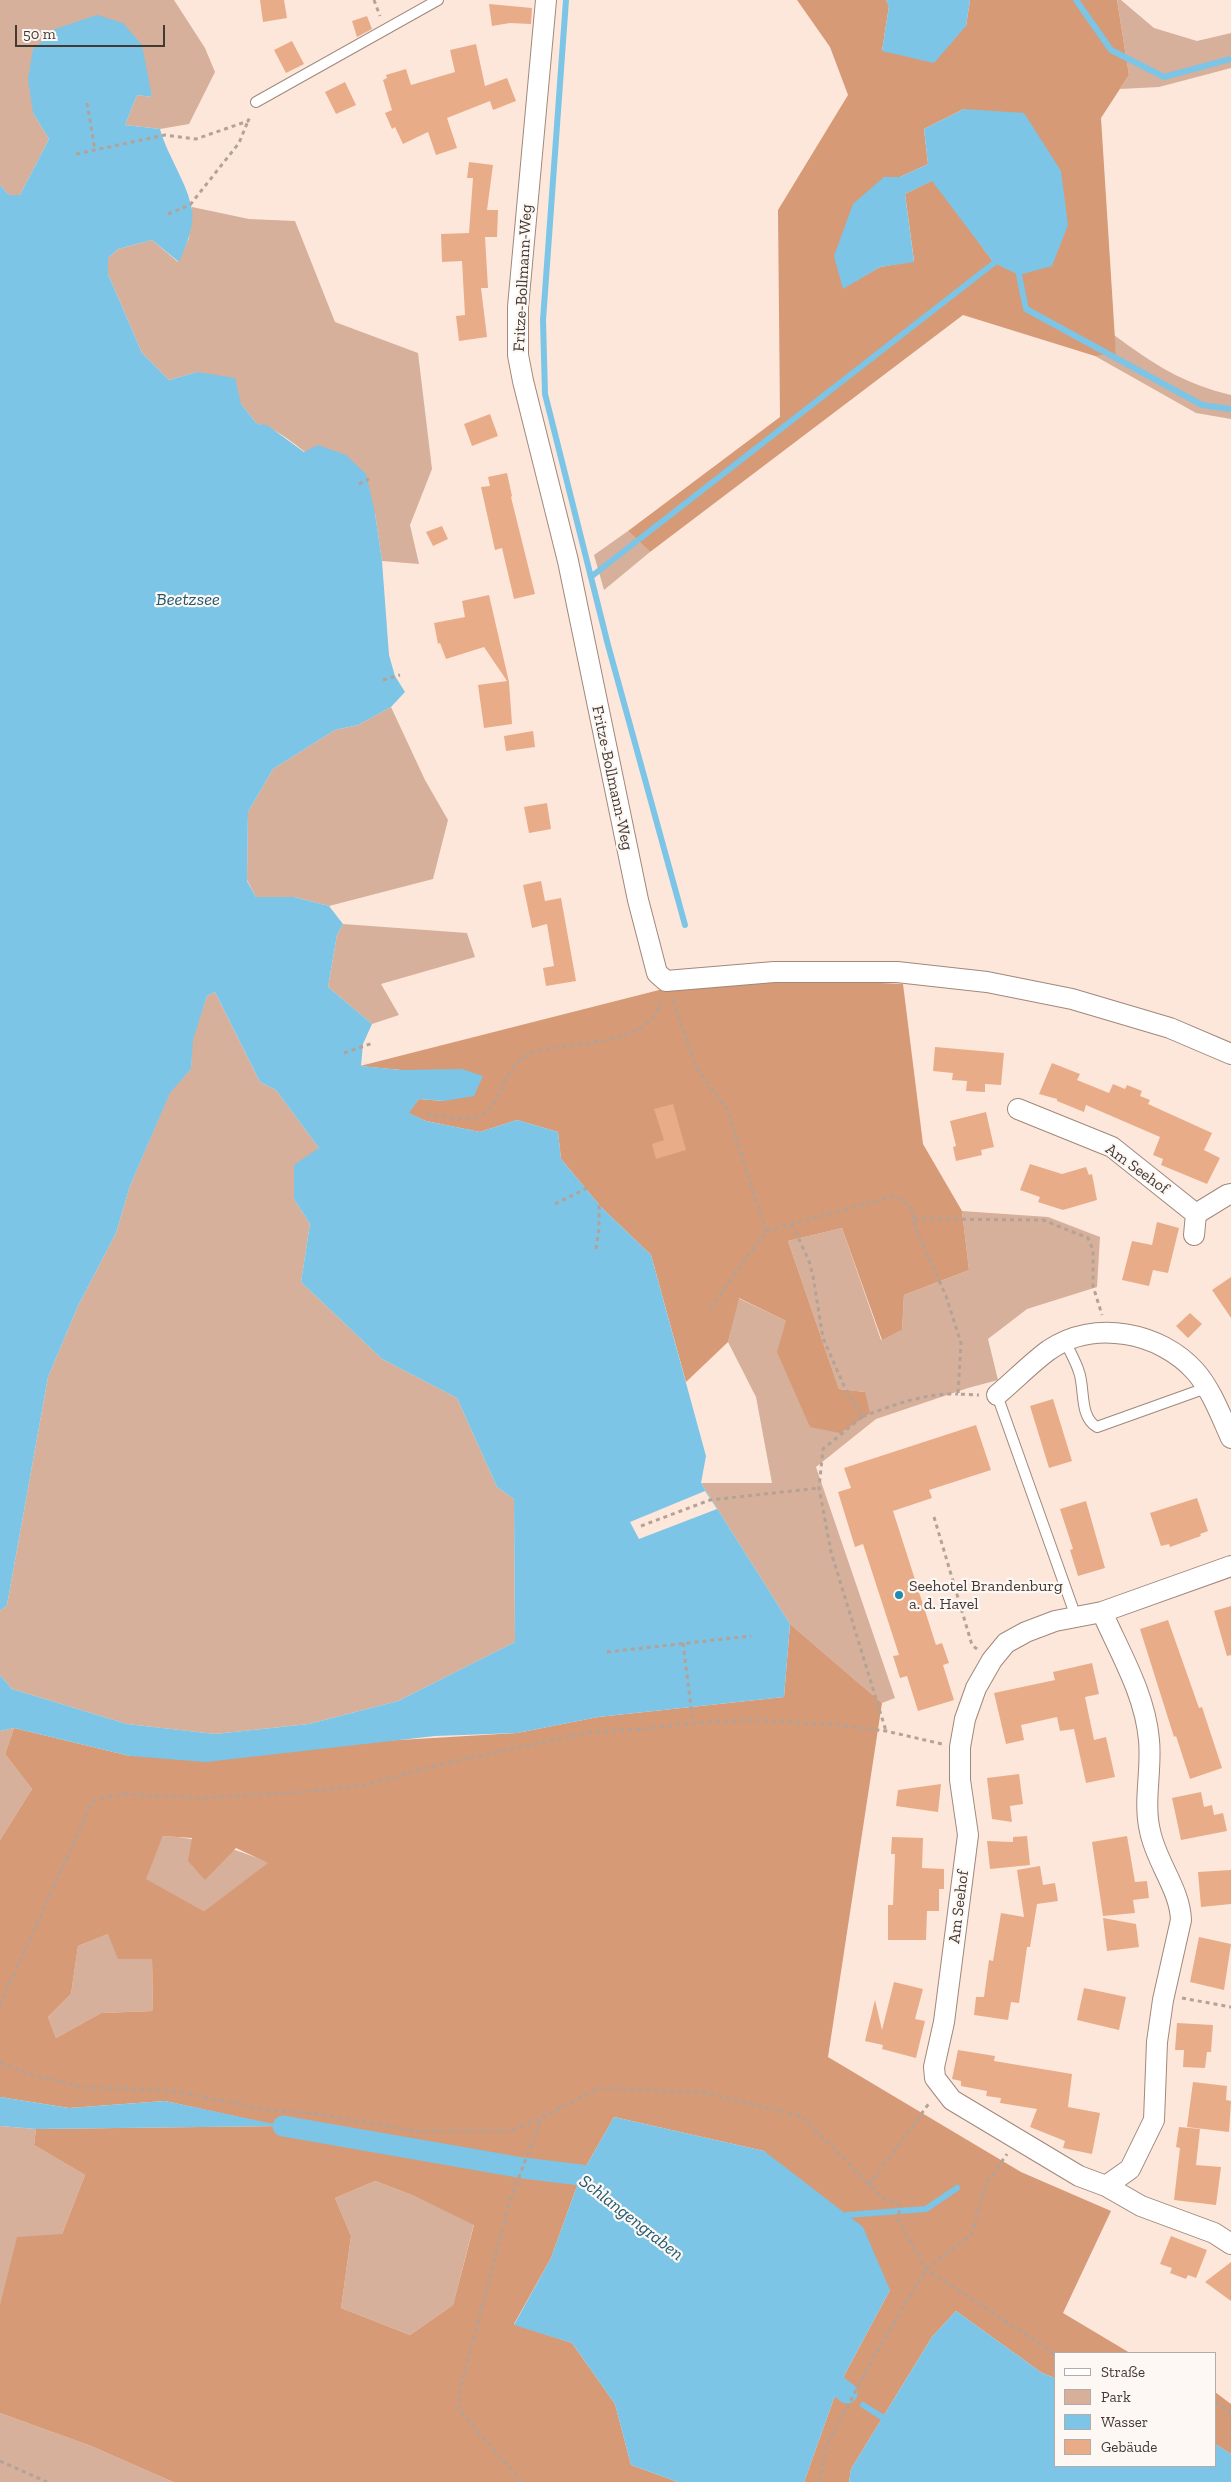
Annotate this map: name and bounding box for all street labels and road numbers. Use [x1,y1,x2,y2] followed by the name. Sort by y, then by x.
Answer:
[510,204,536,352] street label: Fritze-Bollmann-Weg
[587,704,637,852] street label: Fritze-Bollmann-Weg
[1102,1140,1172,1198] street label: Am Seehof
[945,1869,973,1945] street label: Am Seehof

